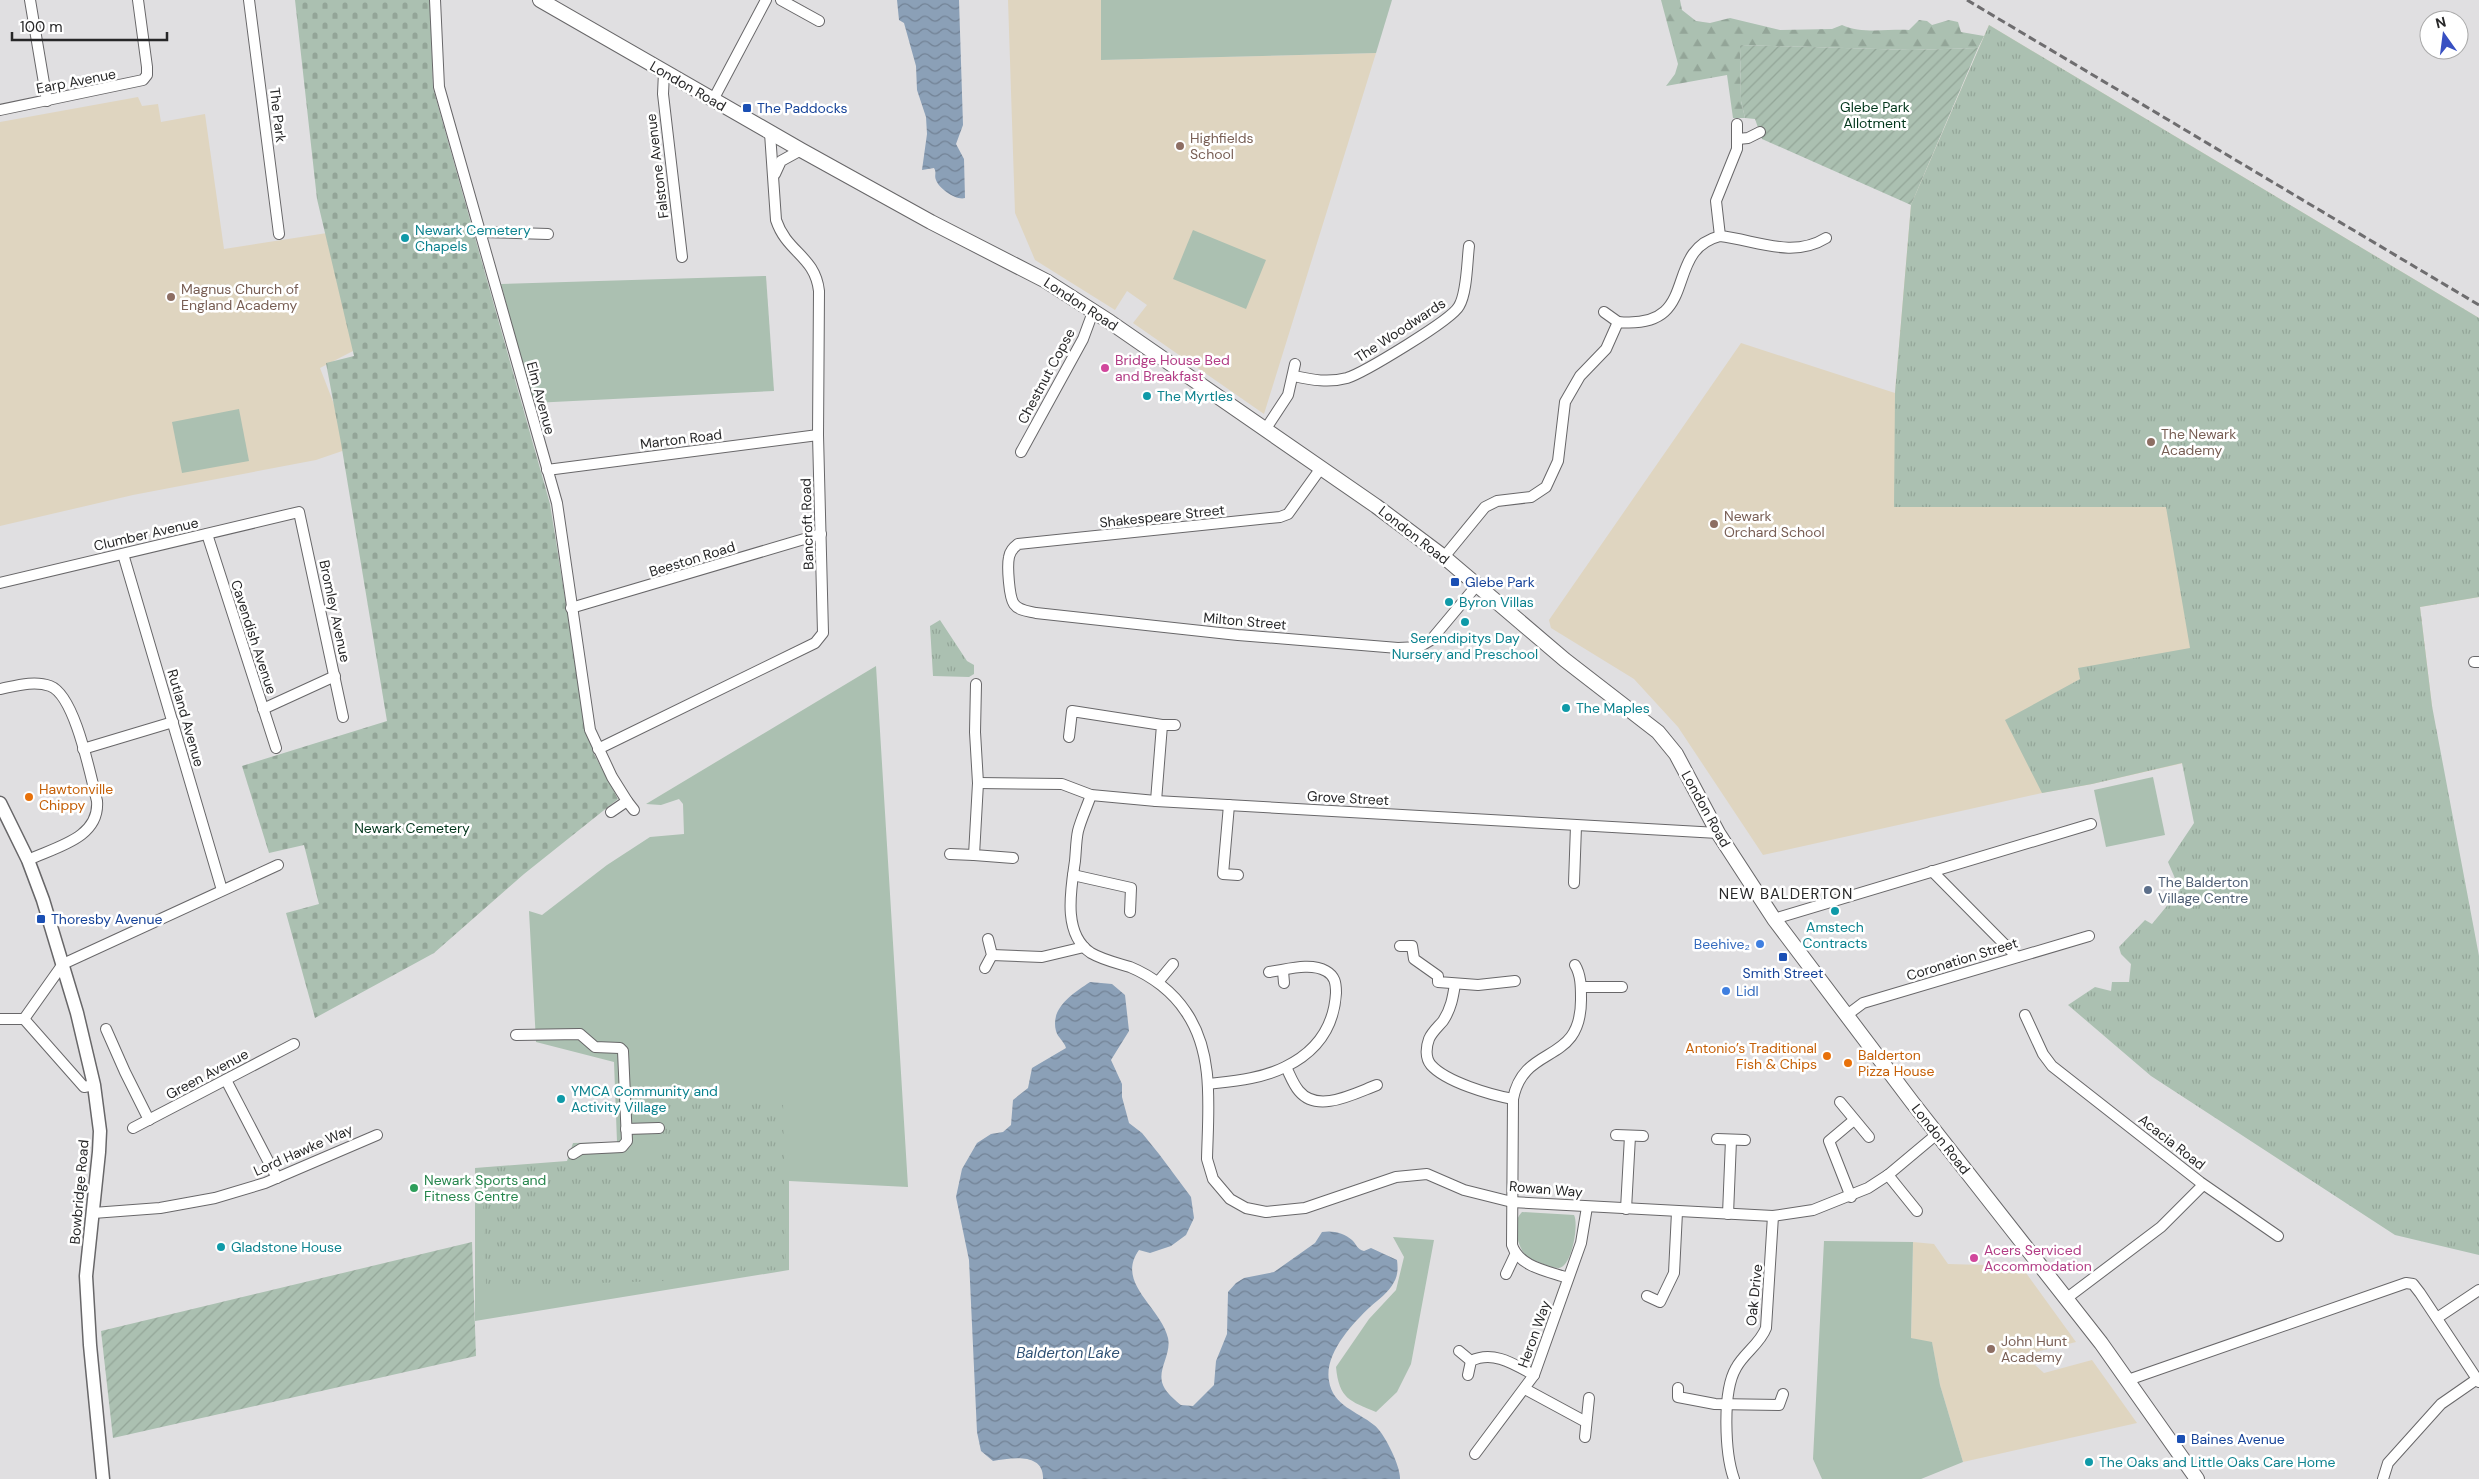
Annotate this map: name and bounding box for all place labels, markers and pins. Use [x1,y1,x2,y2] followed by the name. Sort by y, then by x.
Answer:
[757,99,848,117] place label: The Paddocks
[741,102,753,114] marker: The Paddocks
[1190,129,1254,163] place label: Highfields School
[1174,140,1186,152] marker: Highfields School
[415,221,531,255] place label: Newark Cemetery Chapels
[399,232,411,244] marker: Newark Cemetery Chapels
[181,280,299,314] place label: Magnus Church of England Academy
[165,291,177,303] marker: Magnus Church of England Academy
[1115,351,1230,385] place label: Bridge House Bed and Breakfast
[1099,362,1111,374] marker: Bridge House Bed and Breakfast
[1157,387,1233,405] place label: The Myrtles
[1141,390,1153,402] marker: The Myrtles
[2161,425,2236,459] place label: The Newark Academy
[2145,436,2157,448] marker: The Newark Academy
[1724,507,1825,541] place label: Newark Orchard School
[1708,518,1720,530] marker: Newark Orchard School
[1465,573,1535,591] place label: Glebe Park
[1449,576,1461,588] marker: Glebe Park
[1459,593,1534,611] place label: Byron Villas
[1443,596,1455,608] marker: Byron Villas
[1459,616,1471,628] marker: Serendipitys Day Nursery and Preschool
[1392,629,1538,663] place label: Serendipitys Day Nursery and Preschool
[1576,699,1650,717] place label: The Maples
[1560,702,1572,714] marker: The Maples
[39,780,113,814] place label: Hawtonville Chippy
[23,791,35,803] marker: Hawtonville Chippy
[2158,873,2248,907] place label: The Balderton Village Centre
[2142,884,2154,896] marker: The Balderton Village Centre
[1829,905,1841,917] marker: Amstech Contracts
[51,910,162,928] place label: Thoresby Avenue
[35,913,47,925] marker: Thoresby Avenue
[1803,918,1868,952] place label: Amstech Contracts
[1694,935,1750,953] place label: Beehive₂
[1754,938,1766,950] marker: Beehive₂
[1777,951,1789,963] marker: Smith Street
[1743,964,1823,982] place label: Smith Street
[1736,982,1759,1000] place label: Lidl
[1720,985,1732,997] marker: Lidl
[1685,1039,1817,1073] place label: Antonio’s Traditional Fish & Chips
[1858,1046,1935,1080] place label: Balderton Pizza House
[1821,1050,1833,1062] marker: Antonio’s Traditional Fish & Chips
[1842,1057,1854,1069] marker: Balderton Pizza House
[571,1082,718,1116] place label: YMCA Community and Activity Village
[555,1093,567,1105] marker: YMCA Community and Activity Village
[424,1171,546,1205] place label: Newark Sports and Fitness Centre
[408,1182,420,1194] marker: Newark Sports and Fitness Centre
[231,1238,342,1256] place label: Gladstone House
[215,1241,227,1253] marker: Gladstone House
[1984,1241,2092,1275] place label: Acers Serviced Accommodation
[1968,1252,1980,1264] marker: Acers Serviced Accommodation
[2001,1332,2067,1366] place label: John Hunt Academy
[1985,1343,1997,1355] marker: John Hunt Academy
[2191,1430,2285,1448] place label: Baines Avenue
[2175,1433,2187,1445] marker: Baines Avenue
[2099,1453,2336,1471] place label: The Oaks and Little Oaks Care Home
[2083,1456,2095,1468] marker: The Oaks and Little Oaks Care Home

